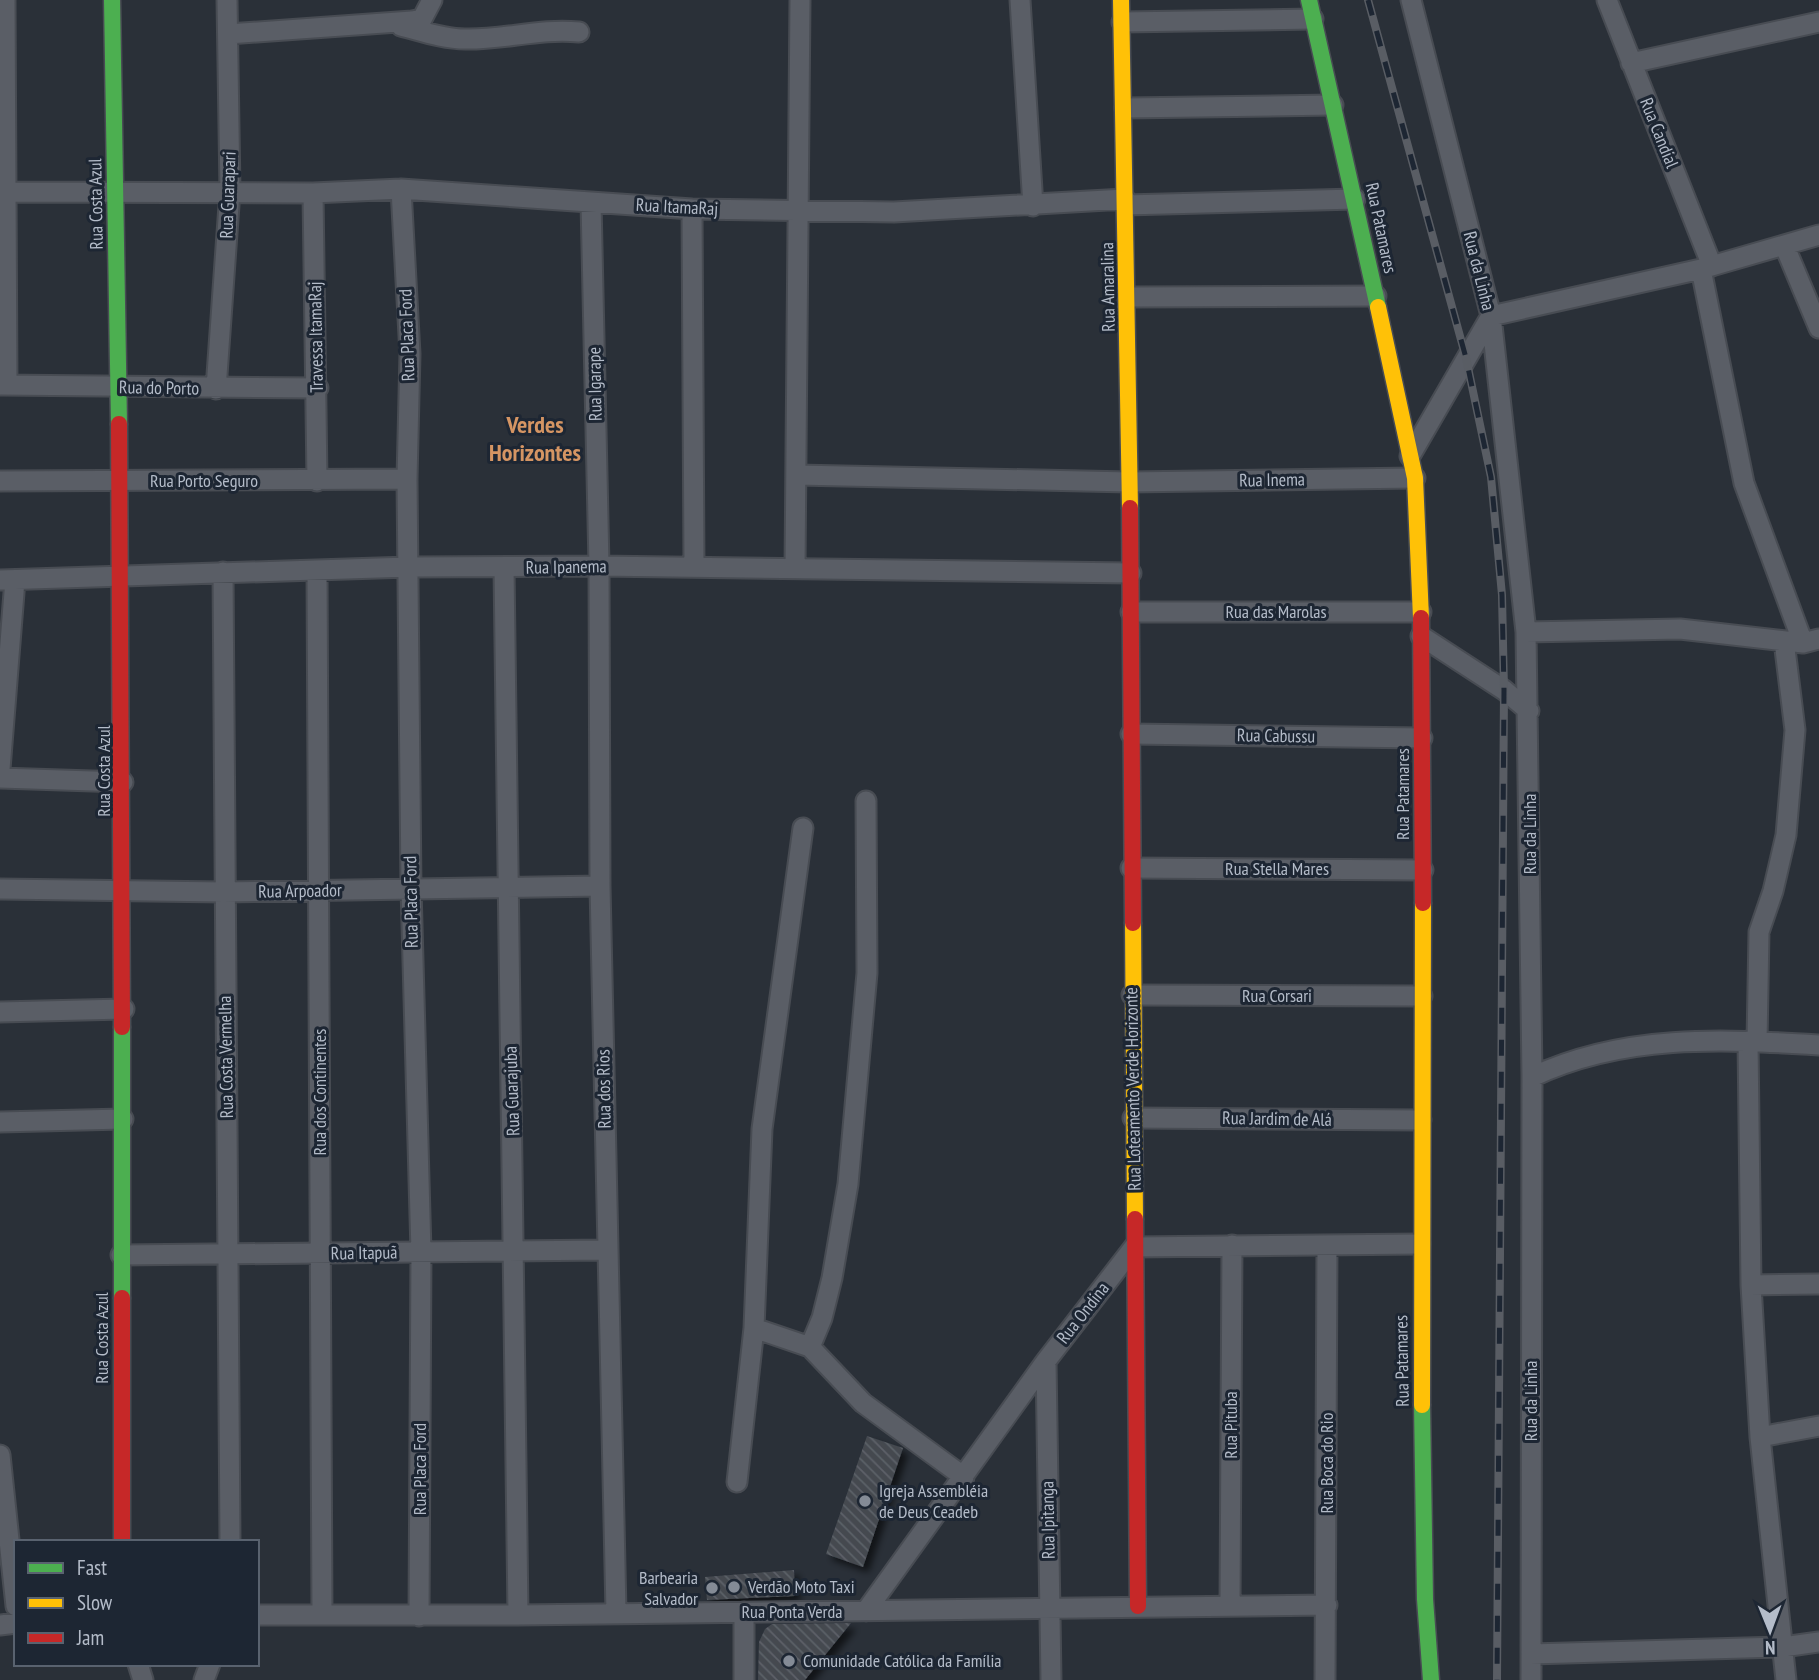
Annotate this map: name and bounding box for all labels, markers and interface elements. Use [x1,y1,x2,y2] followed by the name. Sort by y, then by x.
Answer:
[1635,94,1684,172] street label: Rua Candial
[214,151,241,239] street label: Rua Guarapari
[83,157,108,250] street label: Rua Costa Azul
[1361,181,1402,275] street label: Rua Patamares
[635,193,719,220] street label: Rua ItamaRaj
[1459,229,1500,313] street label: Rua da Linha
[1095,242,1120,332] street label: Rua Amaralina
[303,281,328,393] street label: Travessa ItamaRaj
[393,288,420,382] street label: Rua Placa Ford
[582,347,607,421] street label: Rua Igarape
[119,375,200,400] street label: Rua do Porto
[489,409,581,468] district label: Verdes Horizontes
[1239,467,1305,492] street label: Rua Inema
[150,469,258,492] street label: Rua Porto Seguro
[525,554,607,579] street label: Rua Ipanema
[1225,600,1327,623] street label: Rua das Marolas
[1237,723,1315,748] street label: Rua Cabussu
[92,725,115,817] street label: Rua Costa Azul
[1391,748,1414,840] street label: Rua Patamares
[1518,794,1541,874] street label: Rua da Linha
[398,856,423,948] street label: Rua Placa Ford
[1225,857,1329,880] street label: Rua Stella Mares
[258,878,342,903] street label: Rua Arpoador
[1242,984,1312,1007] street label: Rua Corsari
[1119,987,1146,1191] street label: Rua Loteamento Verde Horizonte
[213,995,238,1119] street label: Rua Costa Vermelha
[308,1029,331,1155] street label: Rua dos Continentes
[498,1046,525,1136] street label: Rua Guarajuba
[591,1049,616,1129] street label: Rua dos Rios
[1222,1106,1332,1131] street label: Rua Jardim de Alá
[330,1240,398,1265] street label: Rua Itapuã
[1051,1277,1114,1348] street label: Rua Ondina
[90,1292,113,1384] street label: Rua Costa Azul
[1389,1315,1414,1407] street label: Rua Patamares
[1519,1361,1542,1441] street label: Rua da Linha
[1219,1391,1242,1459] street label: Rua Pituba
[1315,1412,1338,1513] street label: Rua Boca do Rio
[408,1423,431,1515] street label: Rua Placa Ford
[879,1479,988,1523] place label: Igreja Assembléia de Deus Ceadeb
[1035,1481,1060,1559] street label: Rua Ipitanga
[857,1493,873,1509] marker: Igreja Assembléia de Deus Ceadeb
[14,1540,259,1666] legend
[77,1554,107,1581] text: Fast
[639,1566,698,1610] place label: Barbearia Salvador
[747,1575,855,1598] place label: Verdão Moto Taxi
[726,1579,742,1595] marker: Verdão Moto Taxi
[704,1580,720,1596] marker: Barbearia Salvador
[77,1589,113,1616] text: Slow
[1735,1596,1805,1666] north arrow
[741,1600,843,1623] street label: Rua Ponta Verda
[76,1624,104,1651] text: Jam
[1765,1636,1776,1660] text: N
[803,1649,1002,1672] place label: Comunidade Católica da Família
[781,1653,797,1669] marker: Comunidade Católica da Família

